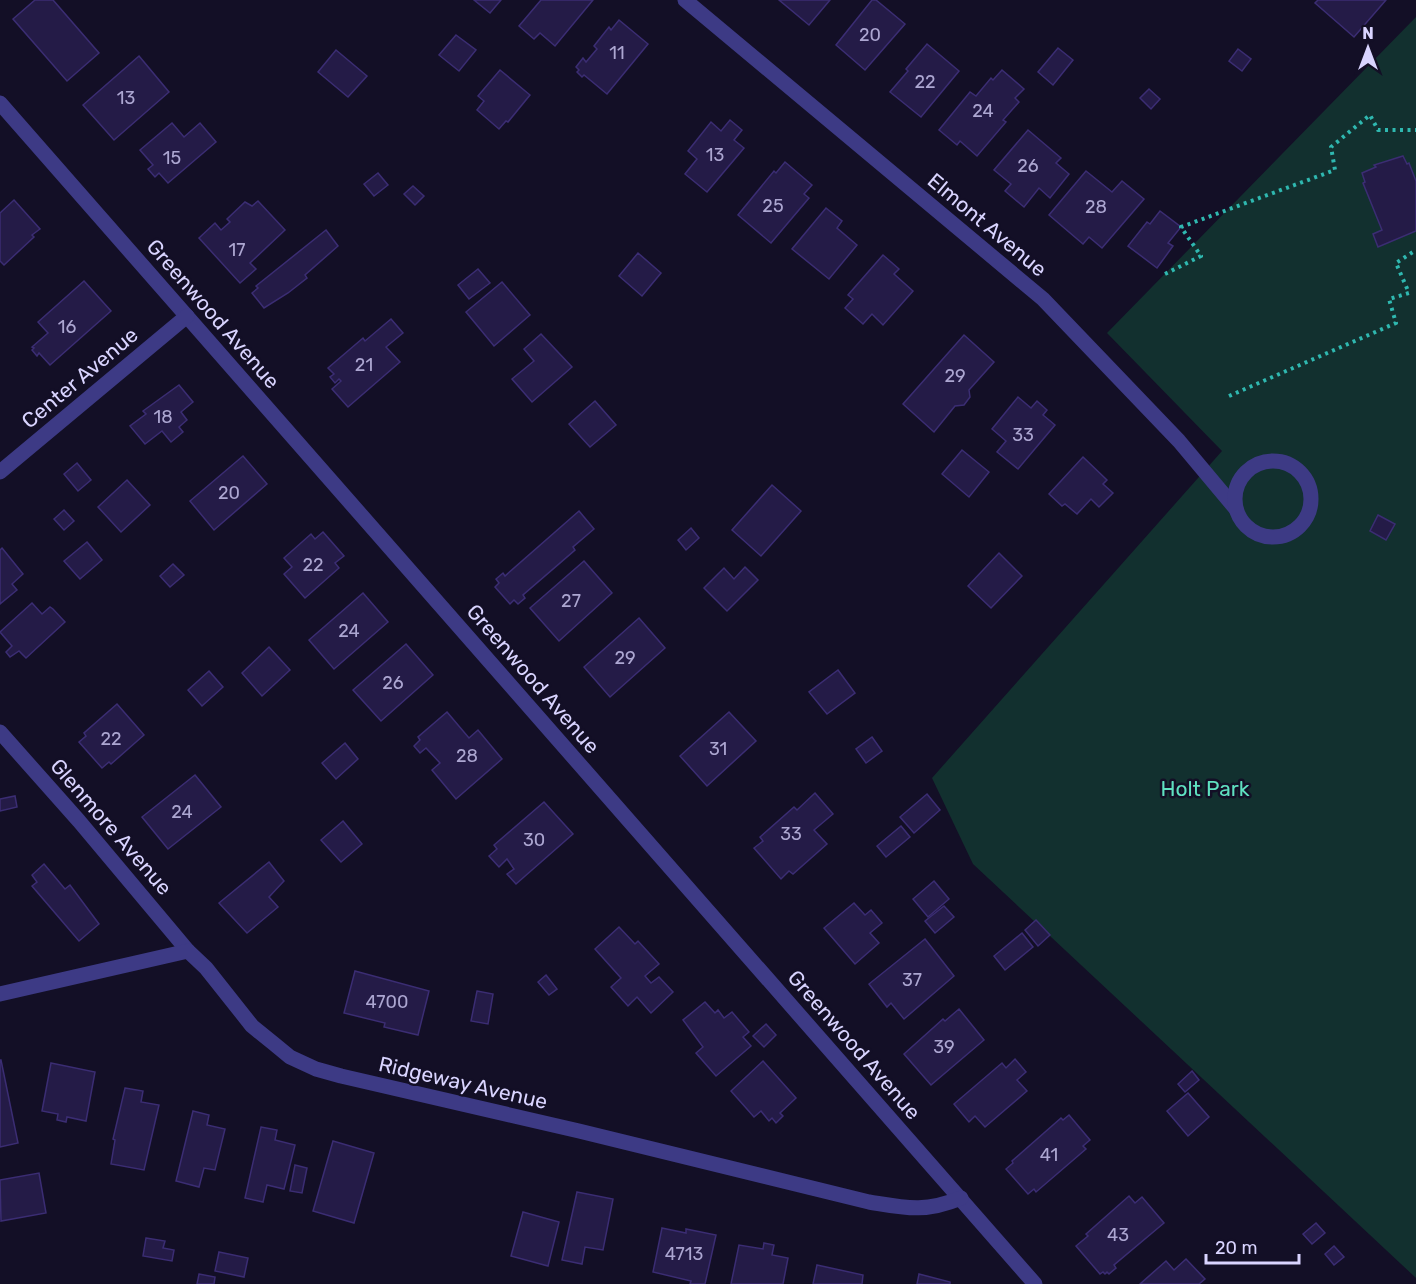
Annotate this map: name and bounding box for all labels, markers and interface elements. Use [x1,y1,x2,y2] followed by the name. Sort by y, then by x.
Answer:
[1338,18,1398,78] north arrow
[859,24,881,46] house number: 20
[1362,24,1374,43] text: N
[609,42,625,64] house number: 11
[914,71,936,93] house number: 22
[117,87,135,109] house number: 13
[972,100,994,122] house number: 24
[706,144,724,166] house number: 13
[163,147,181,169] house number: 15
[1017,155,1039,177] house number: 26
[923,168,1052,282] street label: Elmont Avenue
[762,195,784,217] house number: 25
[1085,196,1107,218] house number: 28
[142,234,285,393] street label: Greenwood Avenue
[229,239,245,261] house number: 17
[58,316,76,338] house number: 16
[17,322,143,433] street label: Center Avenue
[355,354,373,376] house number: 21
[944,365,966,387] house number: 29
[153,406,173,428] house number: 18
[1012,424,1034,446] house number: 33
[218,482,240,504] house number: 20
[302,554,324,576] house number: 22
[561,590,581,612] house number: 27
[462,599,605,758] street label: Greenwood Avenue
[338,620,360,642] house number: 24
[614,647,636,669] house number: 29
[382,672,404,694] house number: 26
[100,728,122,750] house number: 22
[709,738,727,760] house number: 31
[456,745,478,767] house number: 28
[45,753,177,900] street label: Glenmore Avenue
[1160,776,1250,801] park label: Holt Park
[171,801,193,823] house number: 24
[780,823,802,845] house number: 33
[523,829,545,851] house number: 30
[783,965,926,1124] street label: Greenwood Avenue
[902,969,922,991] house number: 37
[366,991,408,1013] house number: 4700
[933,1036,955,1058] house number: 39
[376,1051,550,1114] street label: Ridgeway Avenue
[1040,1144,1058,1166] house number: 41
[1107,1224,1129,1246] house number: 43
[1206,1227,1299,1265] scale bar
[1215,1237,1257,1259] text: 20 m
[665,1243,703,1265] house number: 4713

